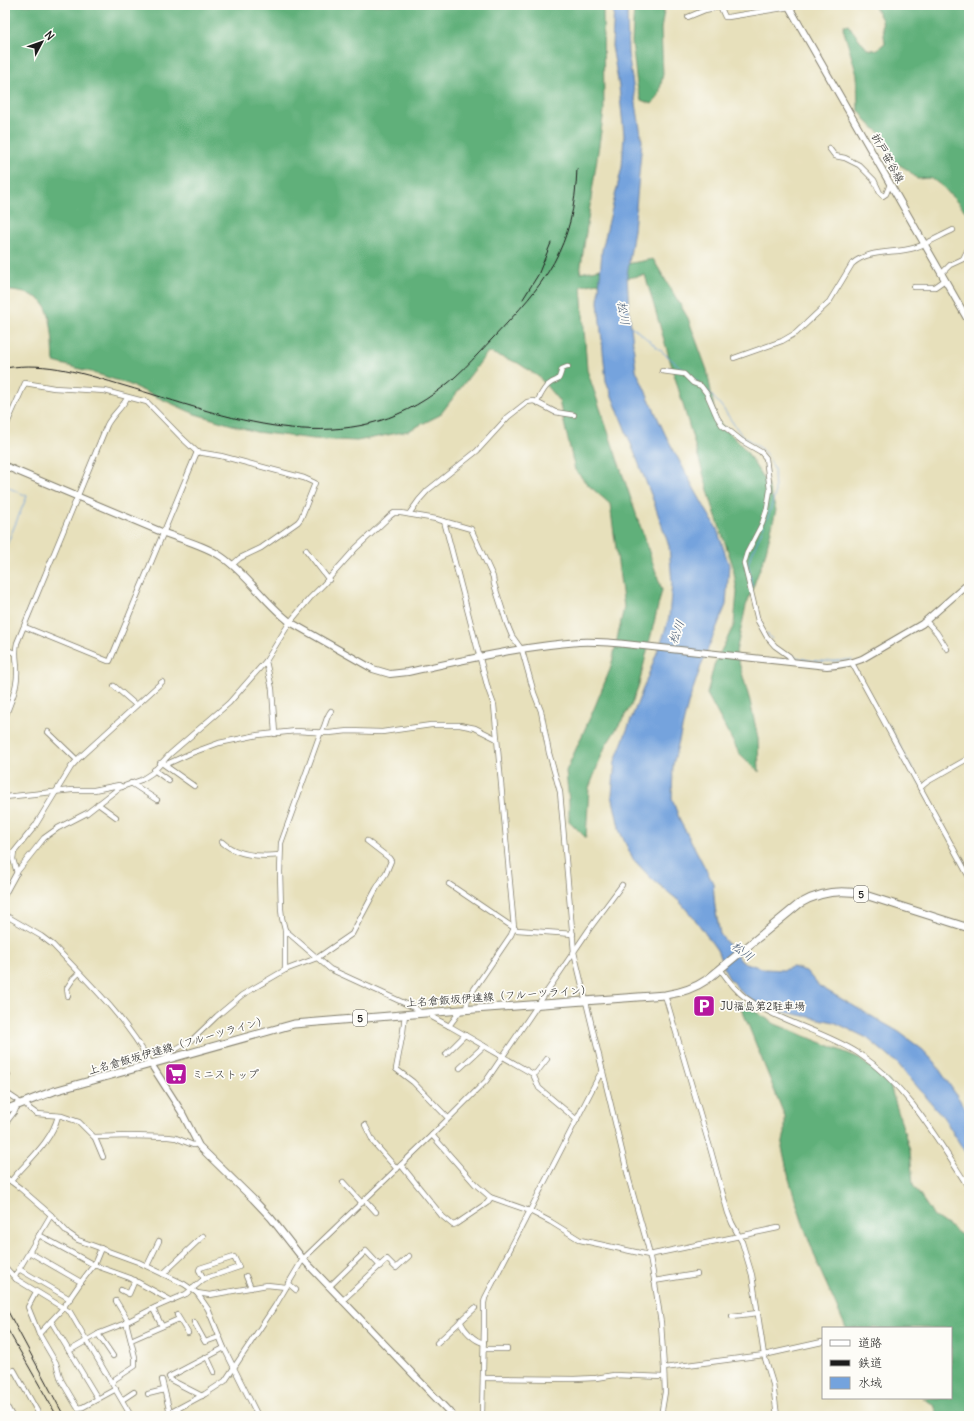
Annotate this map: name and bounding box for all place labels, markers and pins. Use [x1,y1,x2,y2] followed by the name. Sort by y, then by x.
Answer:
[691,993,717,1019] parking icon: JU福島第2駐車場
[720,999,805,1013] place label: JU福島第2駐車場
[163,1061,189,1087] supermarket icon: ミニストップ
[192,1067,259,1081] place label: ミニストップ

